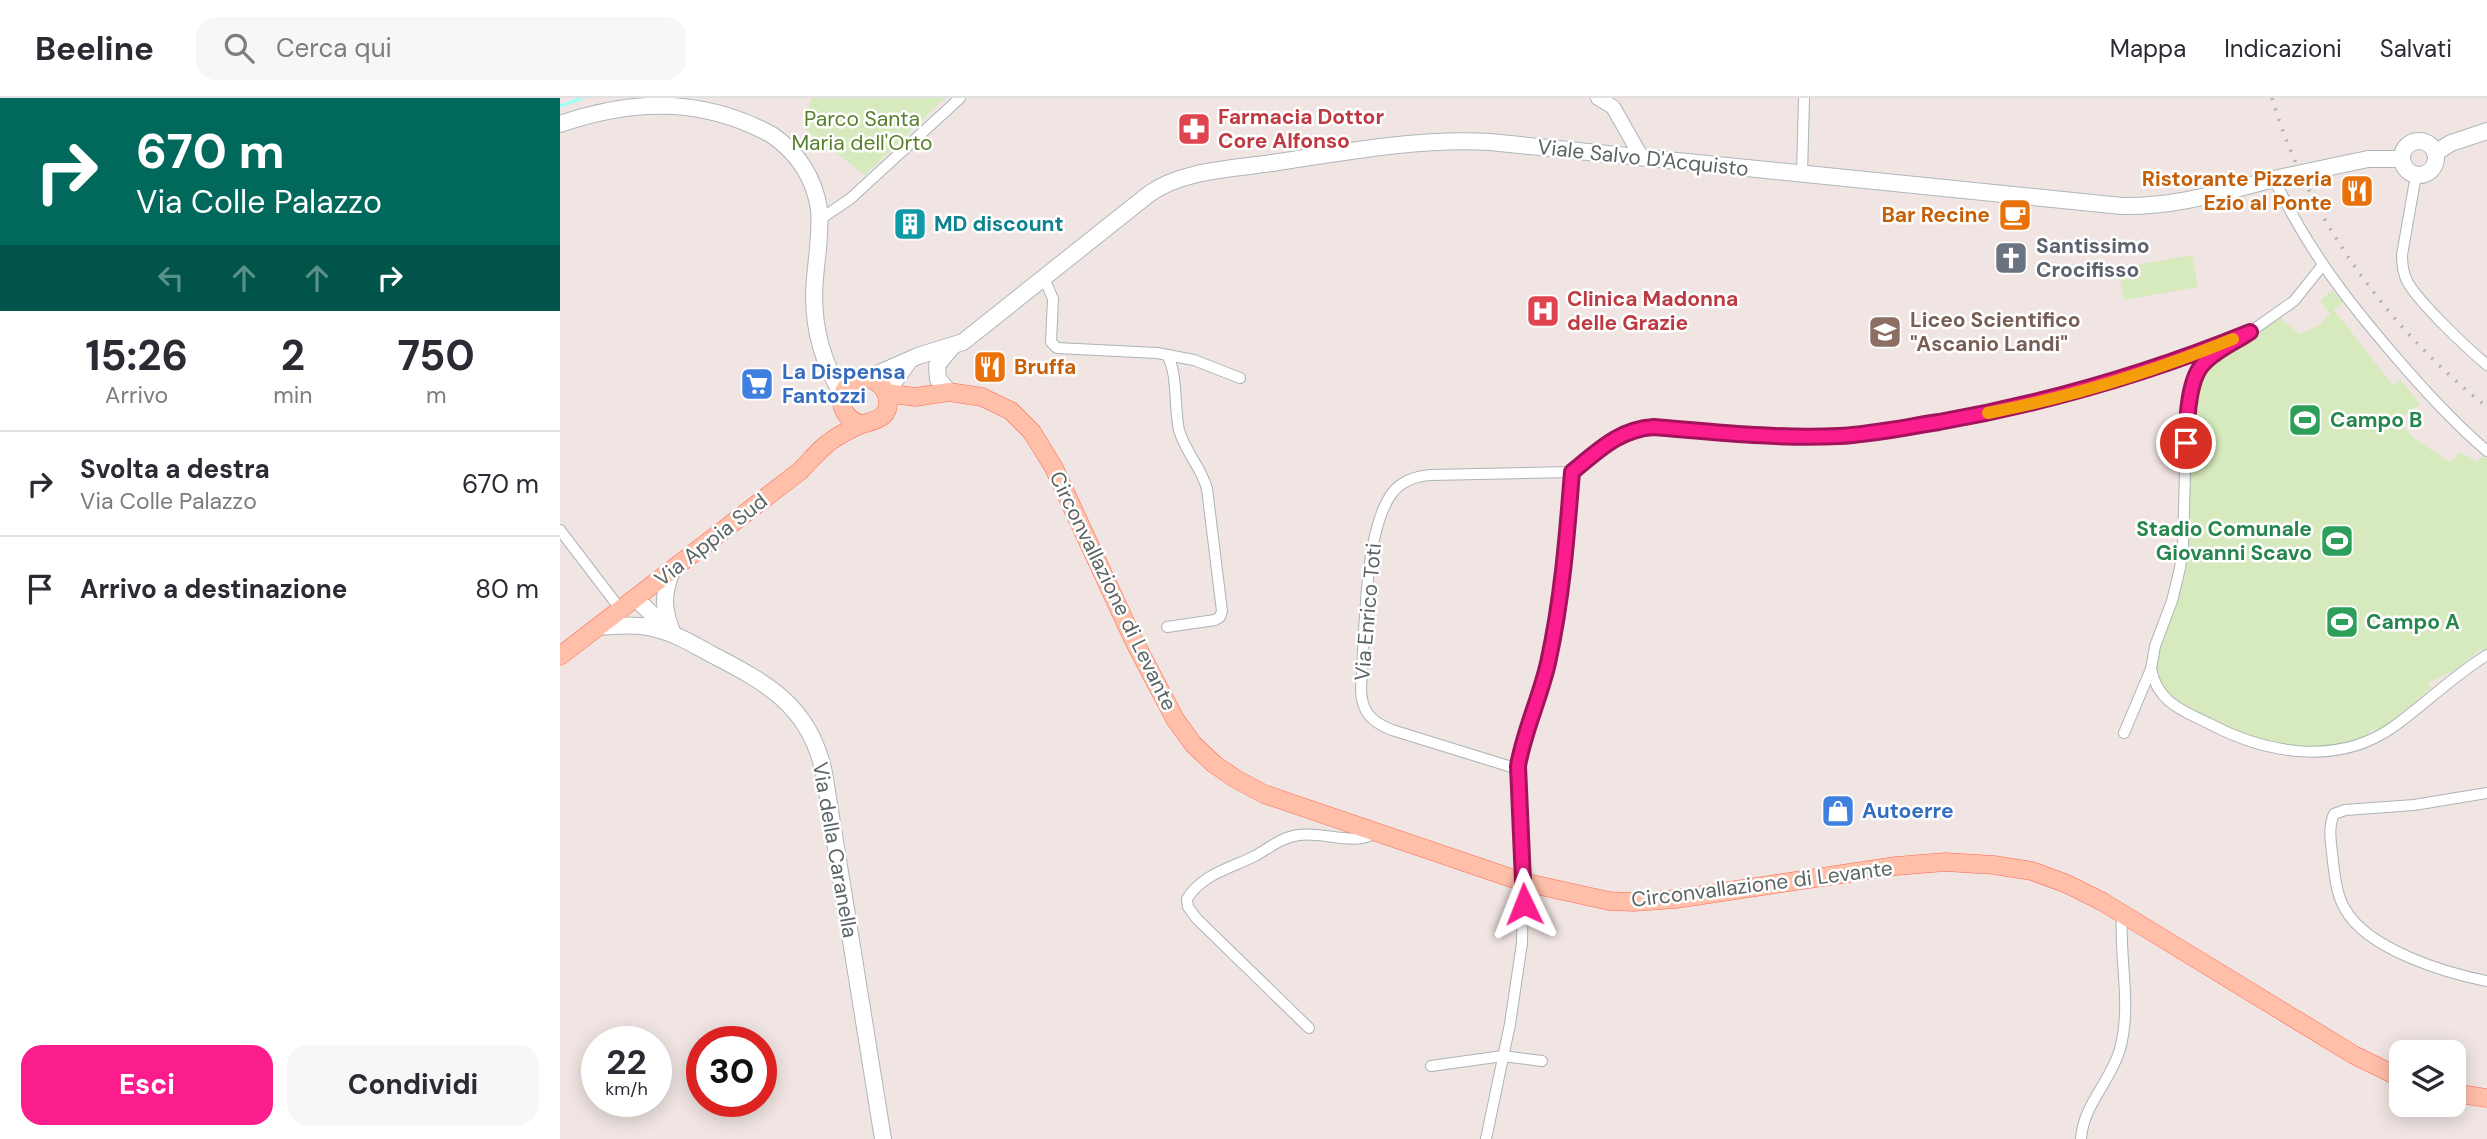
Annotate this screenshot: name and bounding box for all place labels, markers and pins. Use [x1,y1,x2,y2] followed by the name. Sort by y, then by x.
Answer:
[1218,103,1384,155] place label: Farmacia Dottor Core Alfonso
[1175,110,1213,148] pharmacy icon: Farmacia Dottor Core Alfonso
[2142,165,2332,217] place label: Ristorante Pizzeria Ezio al Ponte
[2338,172,2376,210] restaurant icon: Ristorante Pizzeria Ezio al Ponte
[1996,196,2034,234] cafe icon: Bar Recine
[1881,201,1990,229] place label: Bar Recine
[891,205,929,243] building icon: MD discount
[934,210,1064,238] place label: MD discount
[2036,232,2149,284] place label: Santissimo Crocifisso
[1992,239,2030,277] church icon: Santissimo Crocifisso
[1567,285,1738,337] place label: Clinica Madonna delle Grazie
[1524,292,1562,330] hospital icon: Clinica Madonna delle Grazie
[1910,306,2081,358] place label: Liceo Scientifico "Ascanio Landi"
[1866,313,1904,351] school or university icon: Liceo Scientifico "Ascanio Landi"
[971,348,1009,386] restaurant icon: Bruffa
[1014,353,1076,381] place label: Bruffa
[782,358,906,410] place label: La Dispensa Fantozzi
[738,365,776,403] supermarket icon: La Dispensa Fantozzi
[2286,401,2324,439] sports icon: Campo B
[2330,406,2422,434] place label: Campo B
[2156,413,2216,473] pin
[2136,515,2312,567] place label: Stadio Comunale Giovanni Scavo
[2318,522,2356,560] sports icon: Stadio Comunale Giovanni Scavo
[2323,603,2361,641] sports icon: Campo A
[2366,608,2460,636] place label: Campo A
[1819,792,1857,830] shop icon: Autoerre
[1862,797,1954,825] place label: Autoerre

